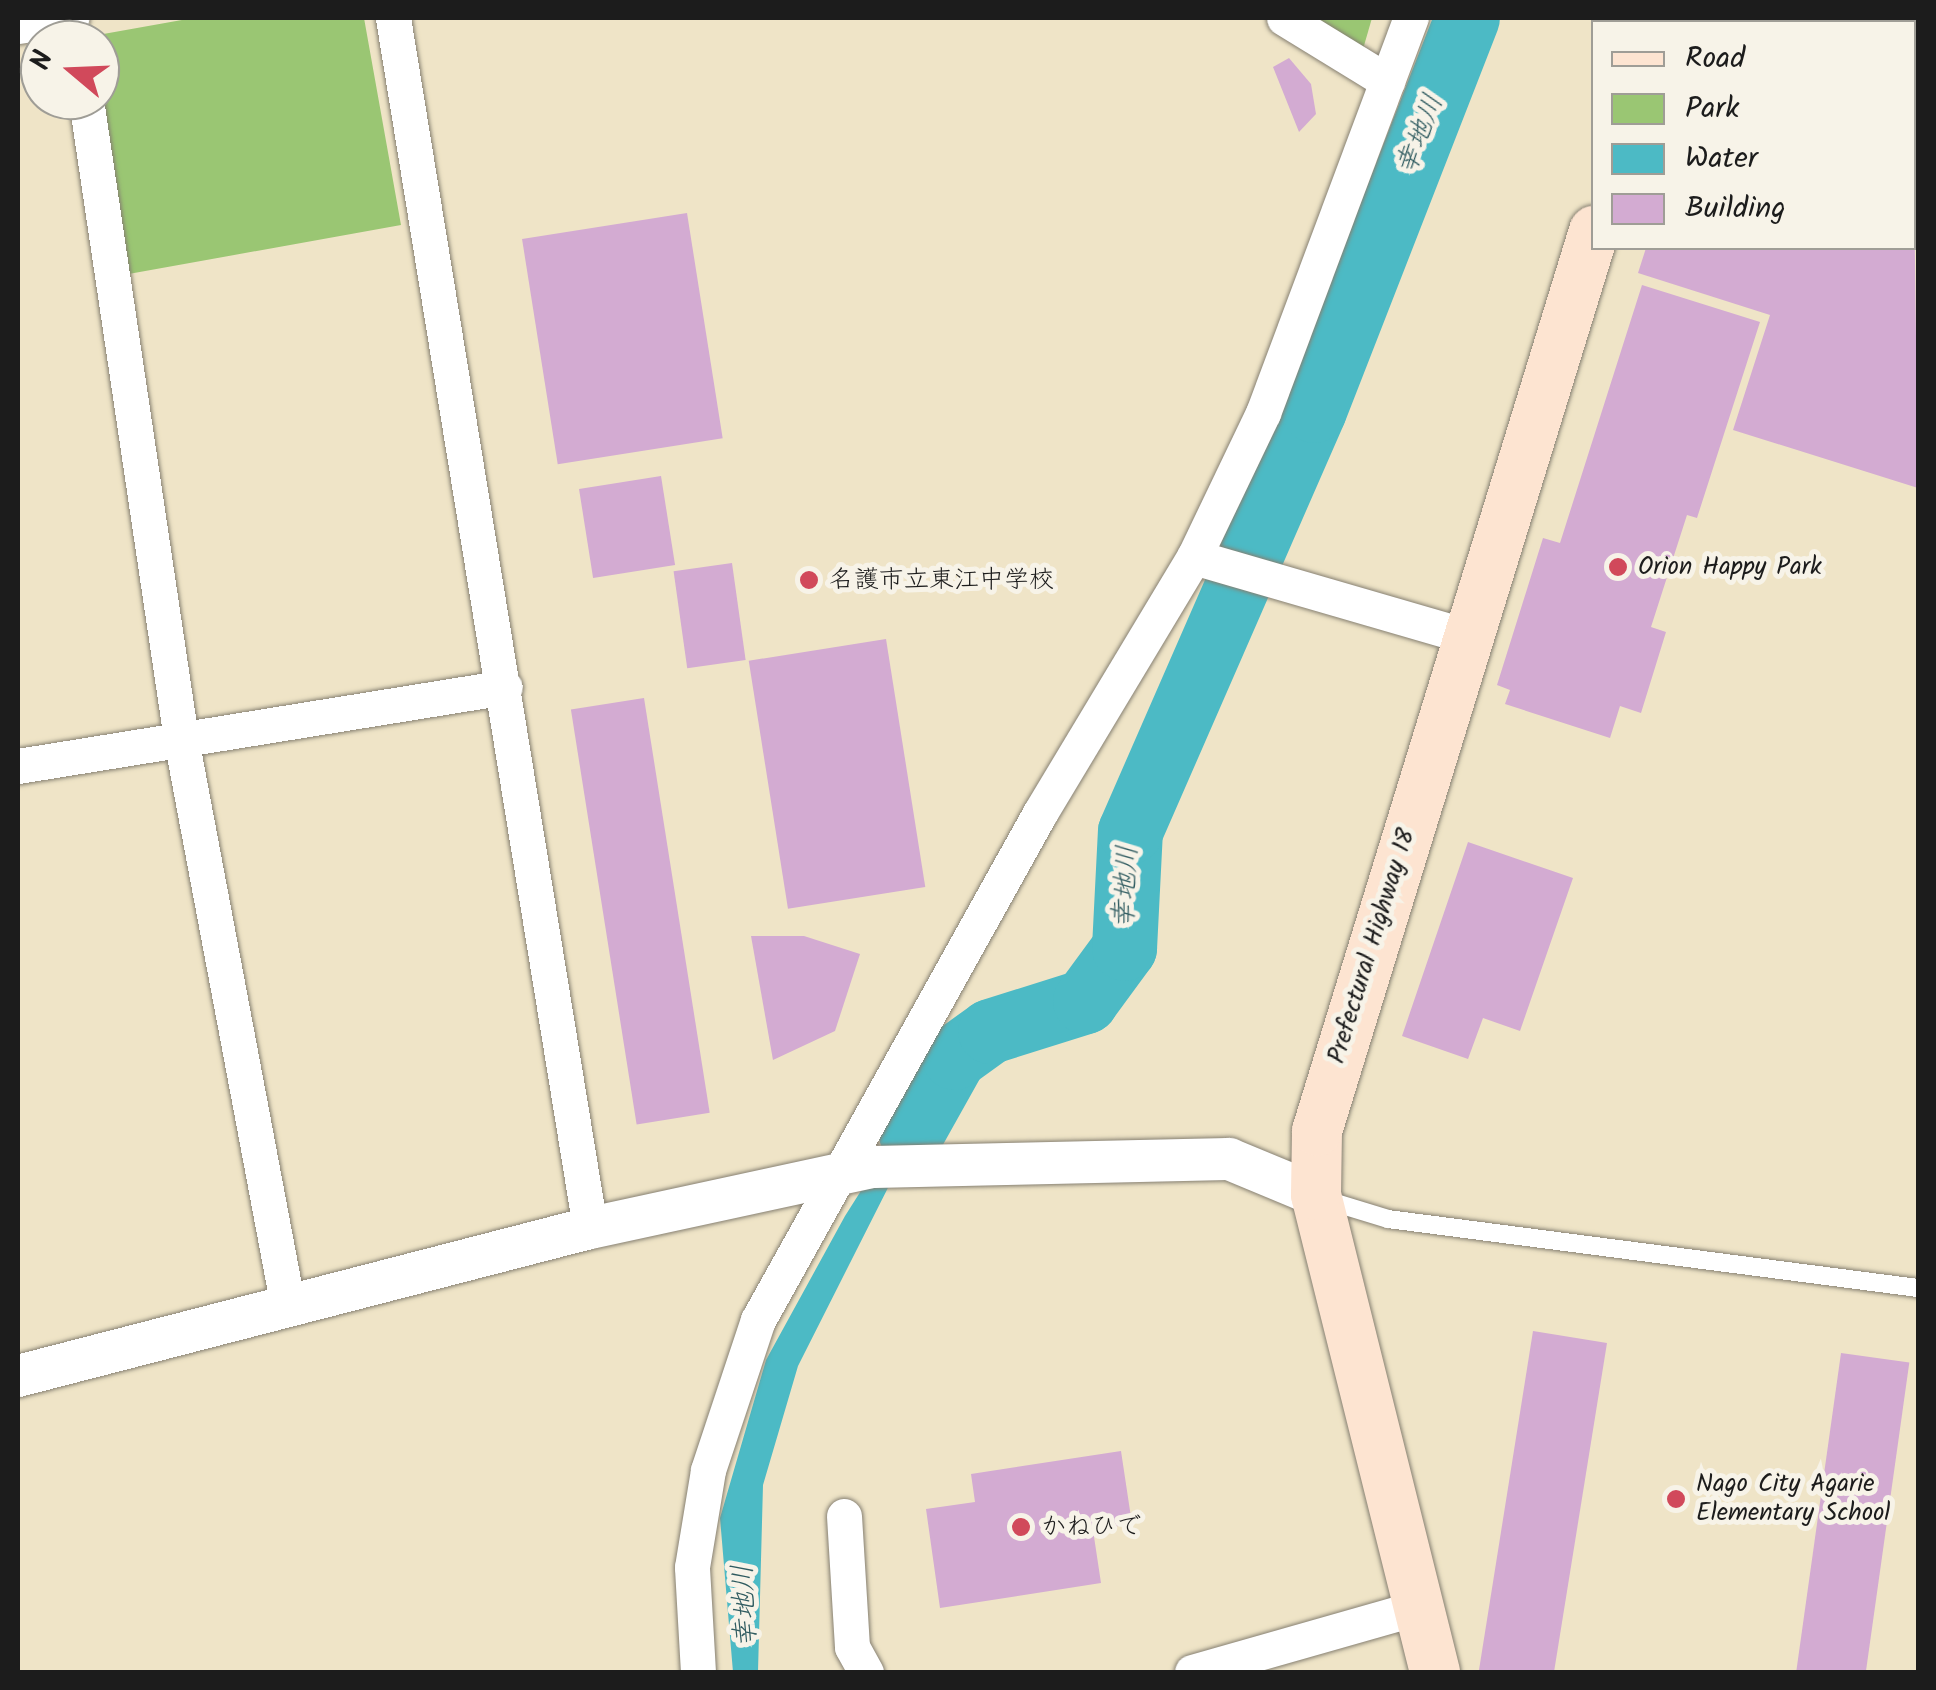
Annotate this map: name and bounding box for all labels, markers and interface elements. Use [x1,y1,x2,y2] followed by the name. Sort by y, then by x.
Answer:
[20,20,120,120] north arrow
[1591,20,1916,250] legend
[1685,35,1745,83] text: Road
[19,45,67,76] text: N
[1685,85,1739,133] text: Park
[1390,90,1452,180] water label: 幸地川
[1685,135,1758,183] text: Water
[1685,185,1785,233] text: Building
[1638,552,1822,582] place label: Orion Happy Park
[1607,556,1629,578] marker: Orion Happy Park
[829,565,1054,595] place label: 名護市立東江中学校
[798,569,820,591] marker: 名護市立東江中学校
[1322,825,1422,1067] street label: Prefectural Highway 18
[1108,844,1146,930] water label: 幸地川
[1696,1470,1890,1529] place label: Nago City Agarie Elementary School
[1665,1488,1687,1510] marker: Nago City Agarie Elementary School
[1041,1512,1141,1542] place label: かねひで
[1010,1516,1032,1538] marker: かねひで
[727,1563,765,1649] water label: 幸地川

